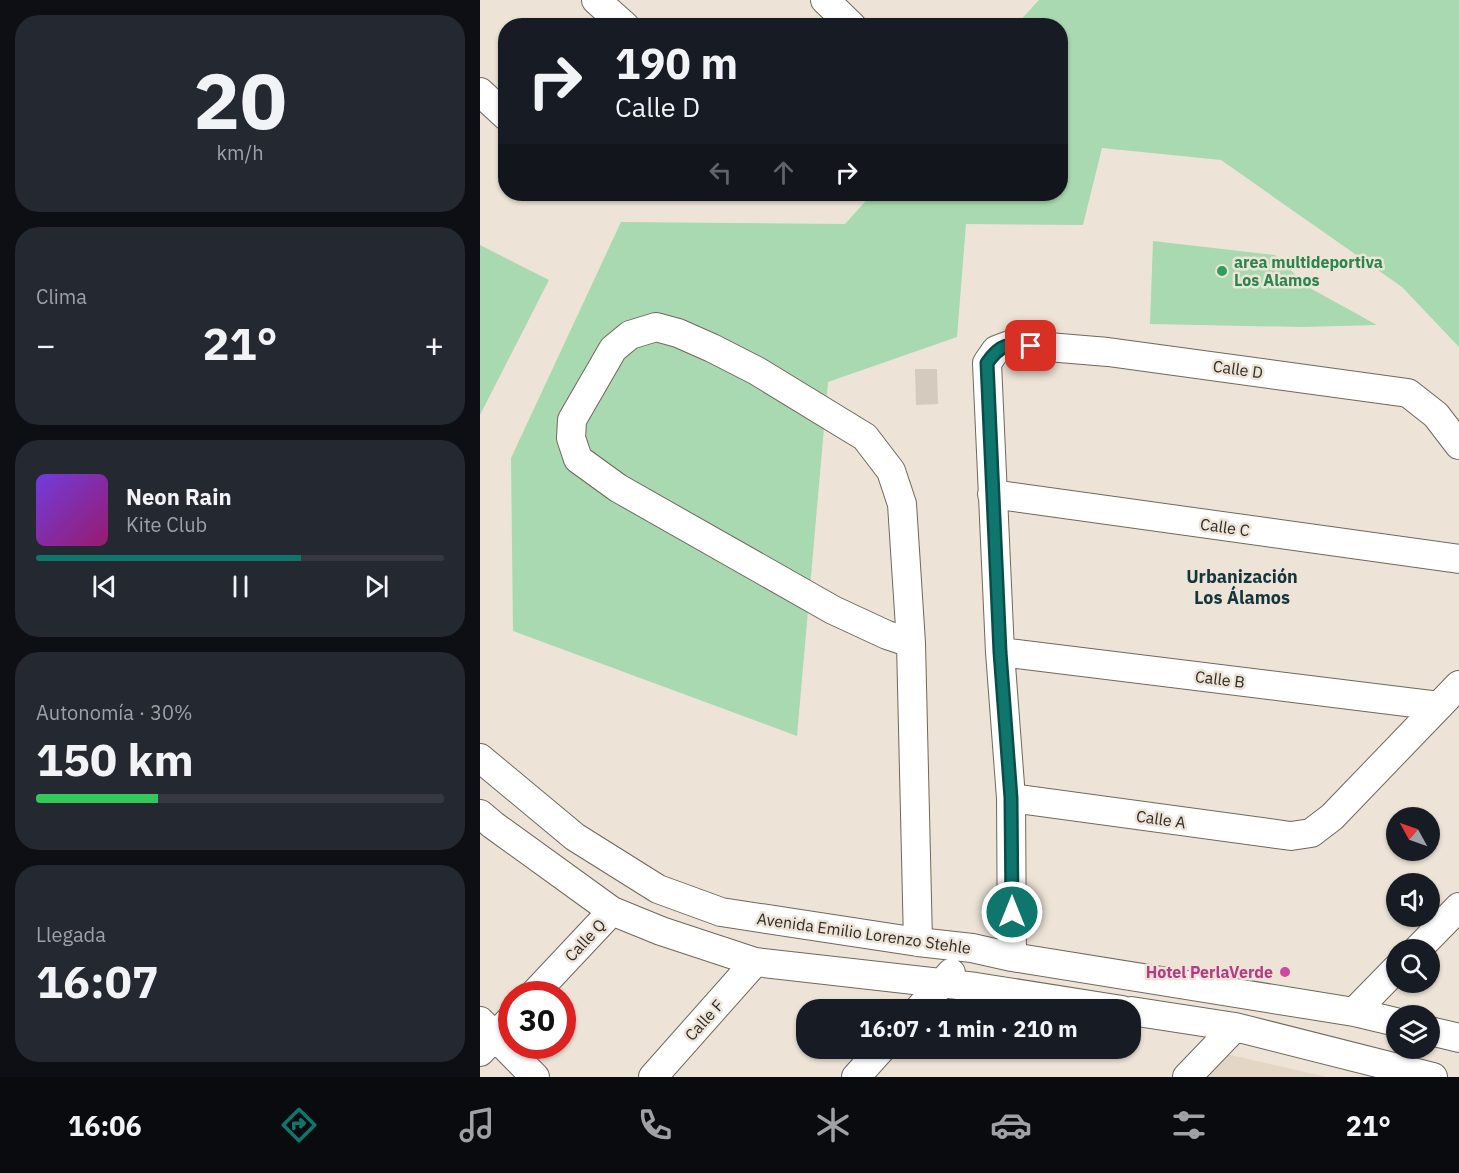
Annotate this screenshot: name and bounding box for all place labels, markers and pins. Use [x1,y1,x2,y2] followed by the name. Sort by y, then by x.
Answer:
[1234,252,1383,290] place label: area multideportiva Los Alamos
[1215,264,1229,278] marker: area multideportiva Los Alamos
[1005,320,1056,371] pin
[1146,962,1273,982] place label: Hotel PerlaVerde
[1278,965,1292,979] marker: Hotel PerlaVerde

